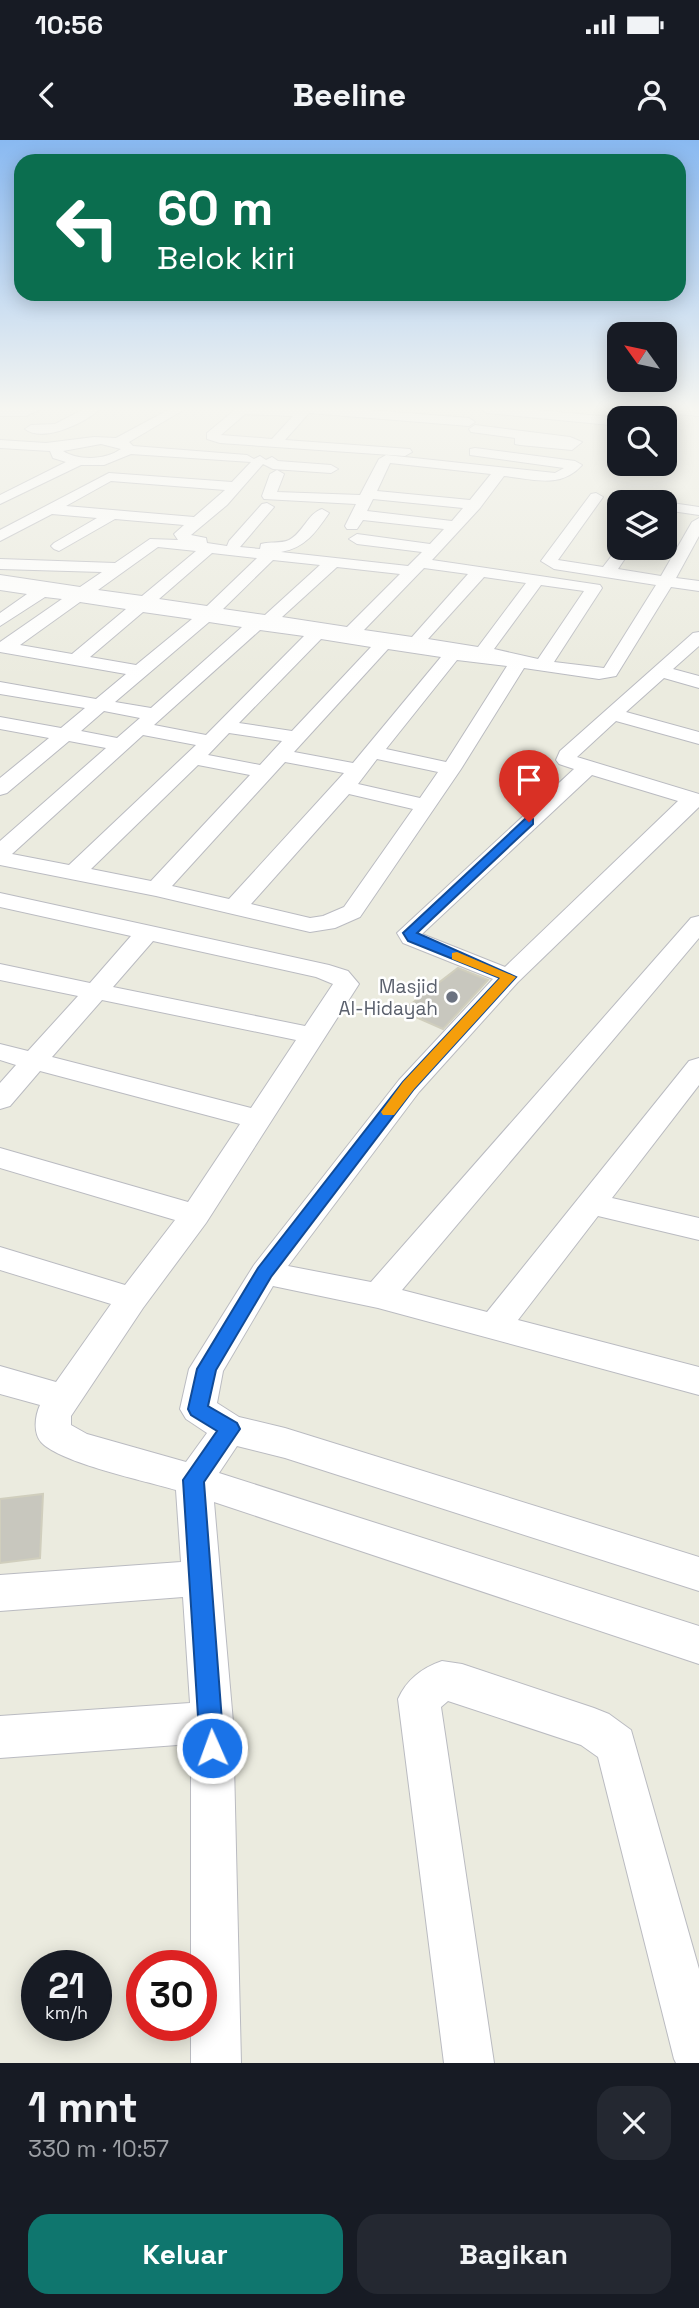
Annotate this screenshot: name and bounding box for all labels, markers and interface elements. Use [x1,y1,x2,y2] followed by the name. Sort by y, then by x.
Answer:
[35,8,103,42] text: 10:56
[293,75,406,115] text: Beeline
[28,76,66,114] icon: back
[633,76,671,114] icon: person
[157,177,273,239] text: 60 m
[42,182,133,273] icon: left
[157,238,295,278] text: Belok kiri
[607,322,677,392] north arrow
[607,322,677,560] map controls
[607,406,677,476] button: search
[607,490,677,560] button: layers
[499,750,559,822] pin
[510,761,548,799] icon: arrive
[338,974,438,1021] place label: Masjid Al-Hidayah
[444,989,460,1005] marker: Masjid Al-Hidayah
[175,1711,249,1785] position arrow
[126,1950,217,2041] speed limit sign: 30
[48,1964,85,2008] text: 21
[45,2001,88,2024] text: km/h
[28,2081,138,2134] text: 1 mnt
[597,2086,671,2160] button: close
[28,2134,169,2164] text: 330 m · 10:57
[28,2214,343,2294] button: Keluar
[357,2214,671,2294] button: Bagikan

